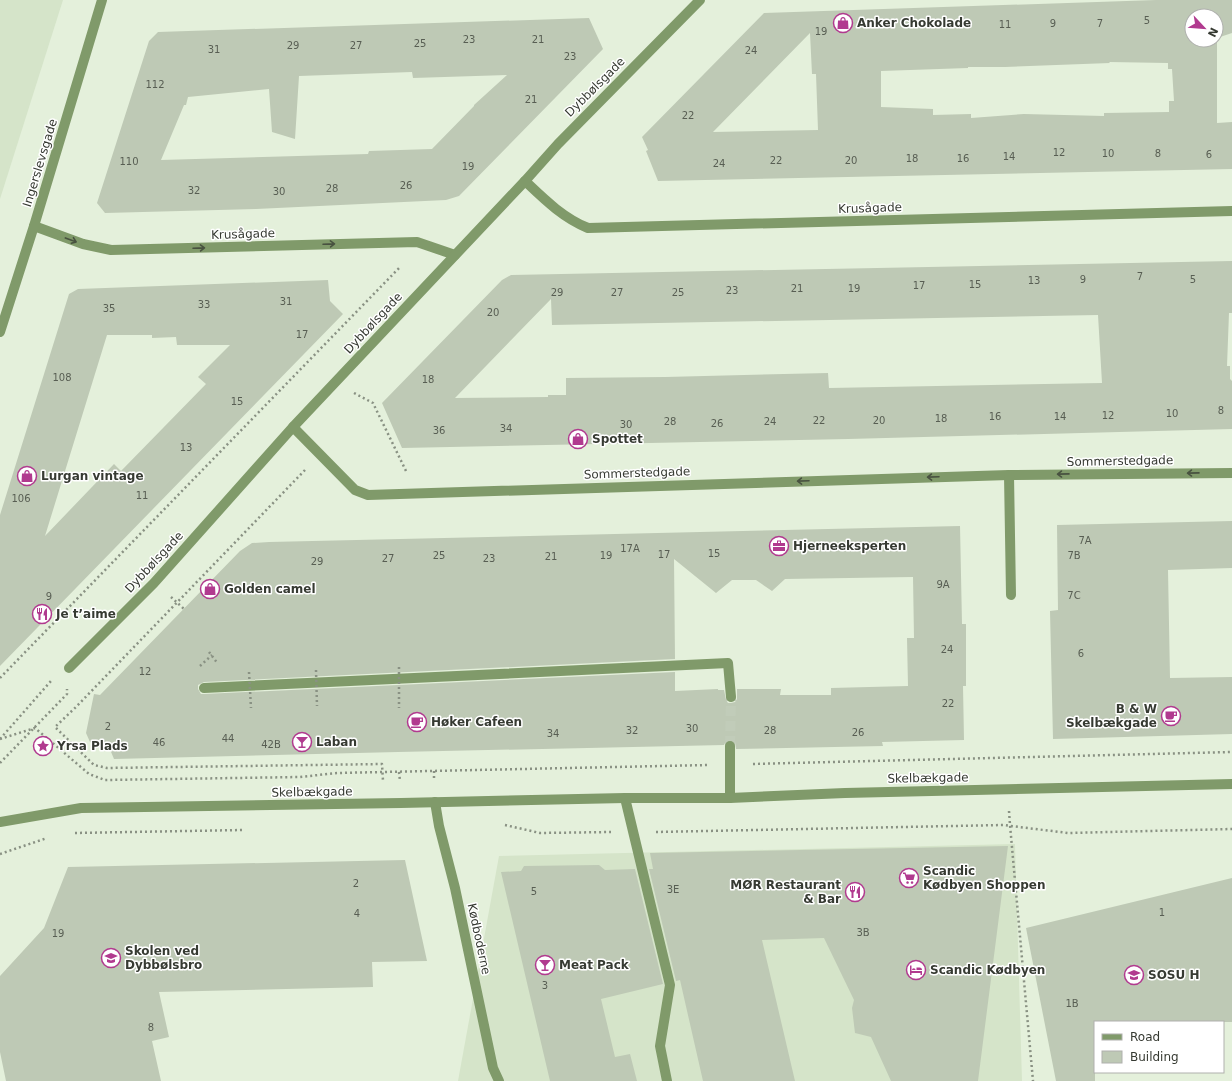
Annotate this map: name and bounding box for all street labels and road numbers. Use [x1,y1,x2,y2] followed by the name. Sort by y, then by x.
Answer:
[562,54,628,120] street label: Dybbølsgade
[20,117,60,209] street label: Ingerslevsgade
[838,200,902,216] street label: Krusågade
[211,226,275,242] street label: Krusågade
[341,290,405,356] street label: Dybbølsgade
[1067,453,1173,469] street label: Sommerstedgade
[583,464,691,482] street label: Sommerstedgade
[122,529,186,595] street label: Dybbølsgade
[887,770,969,786] street label: Skelbækgade
[271,784,353,800] street label: Skelbækgade
[465,902,493,976] street label: Kødboderne

